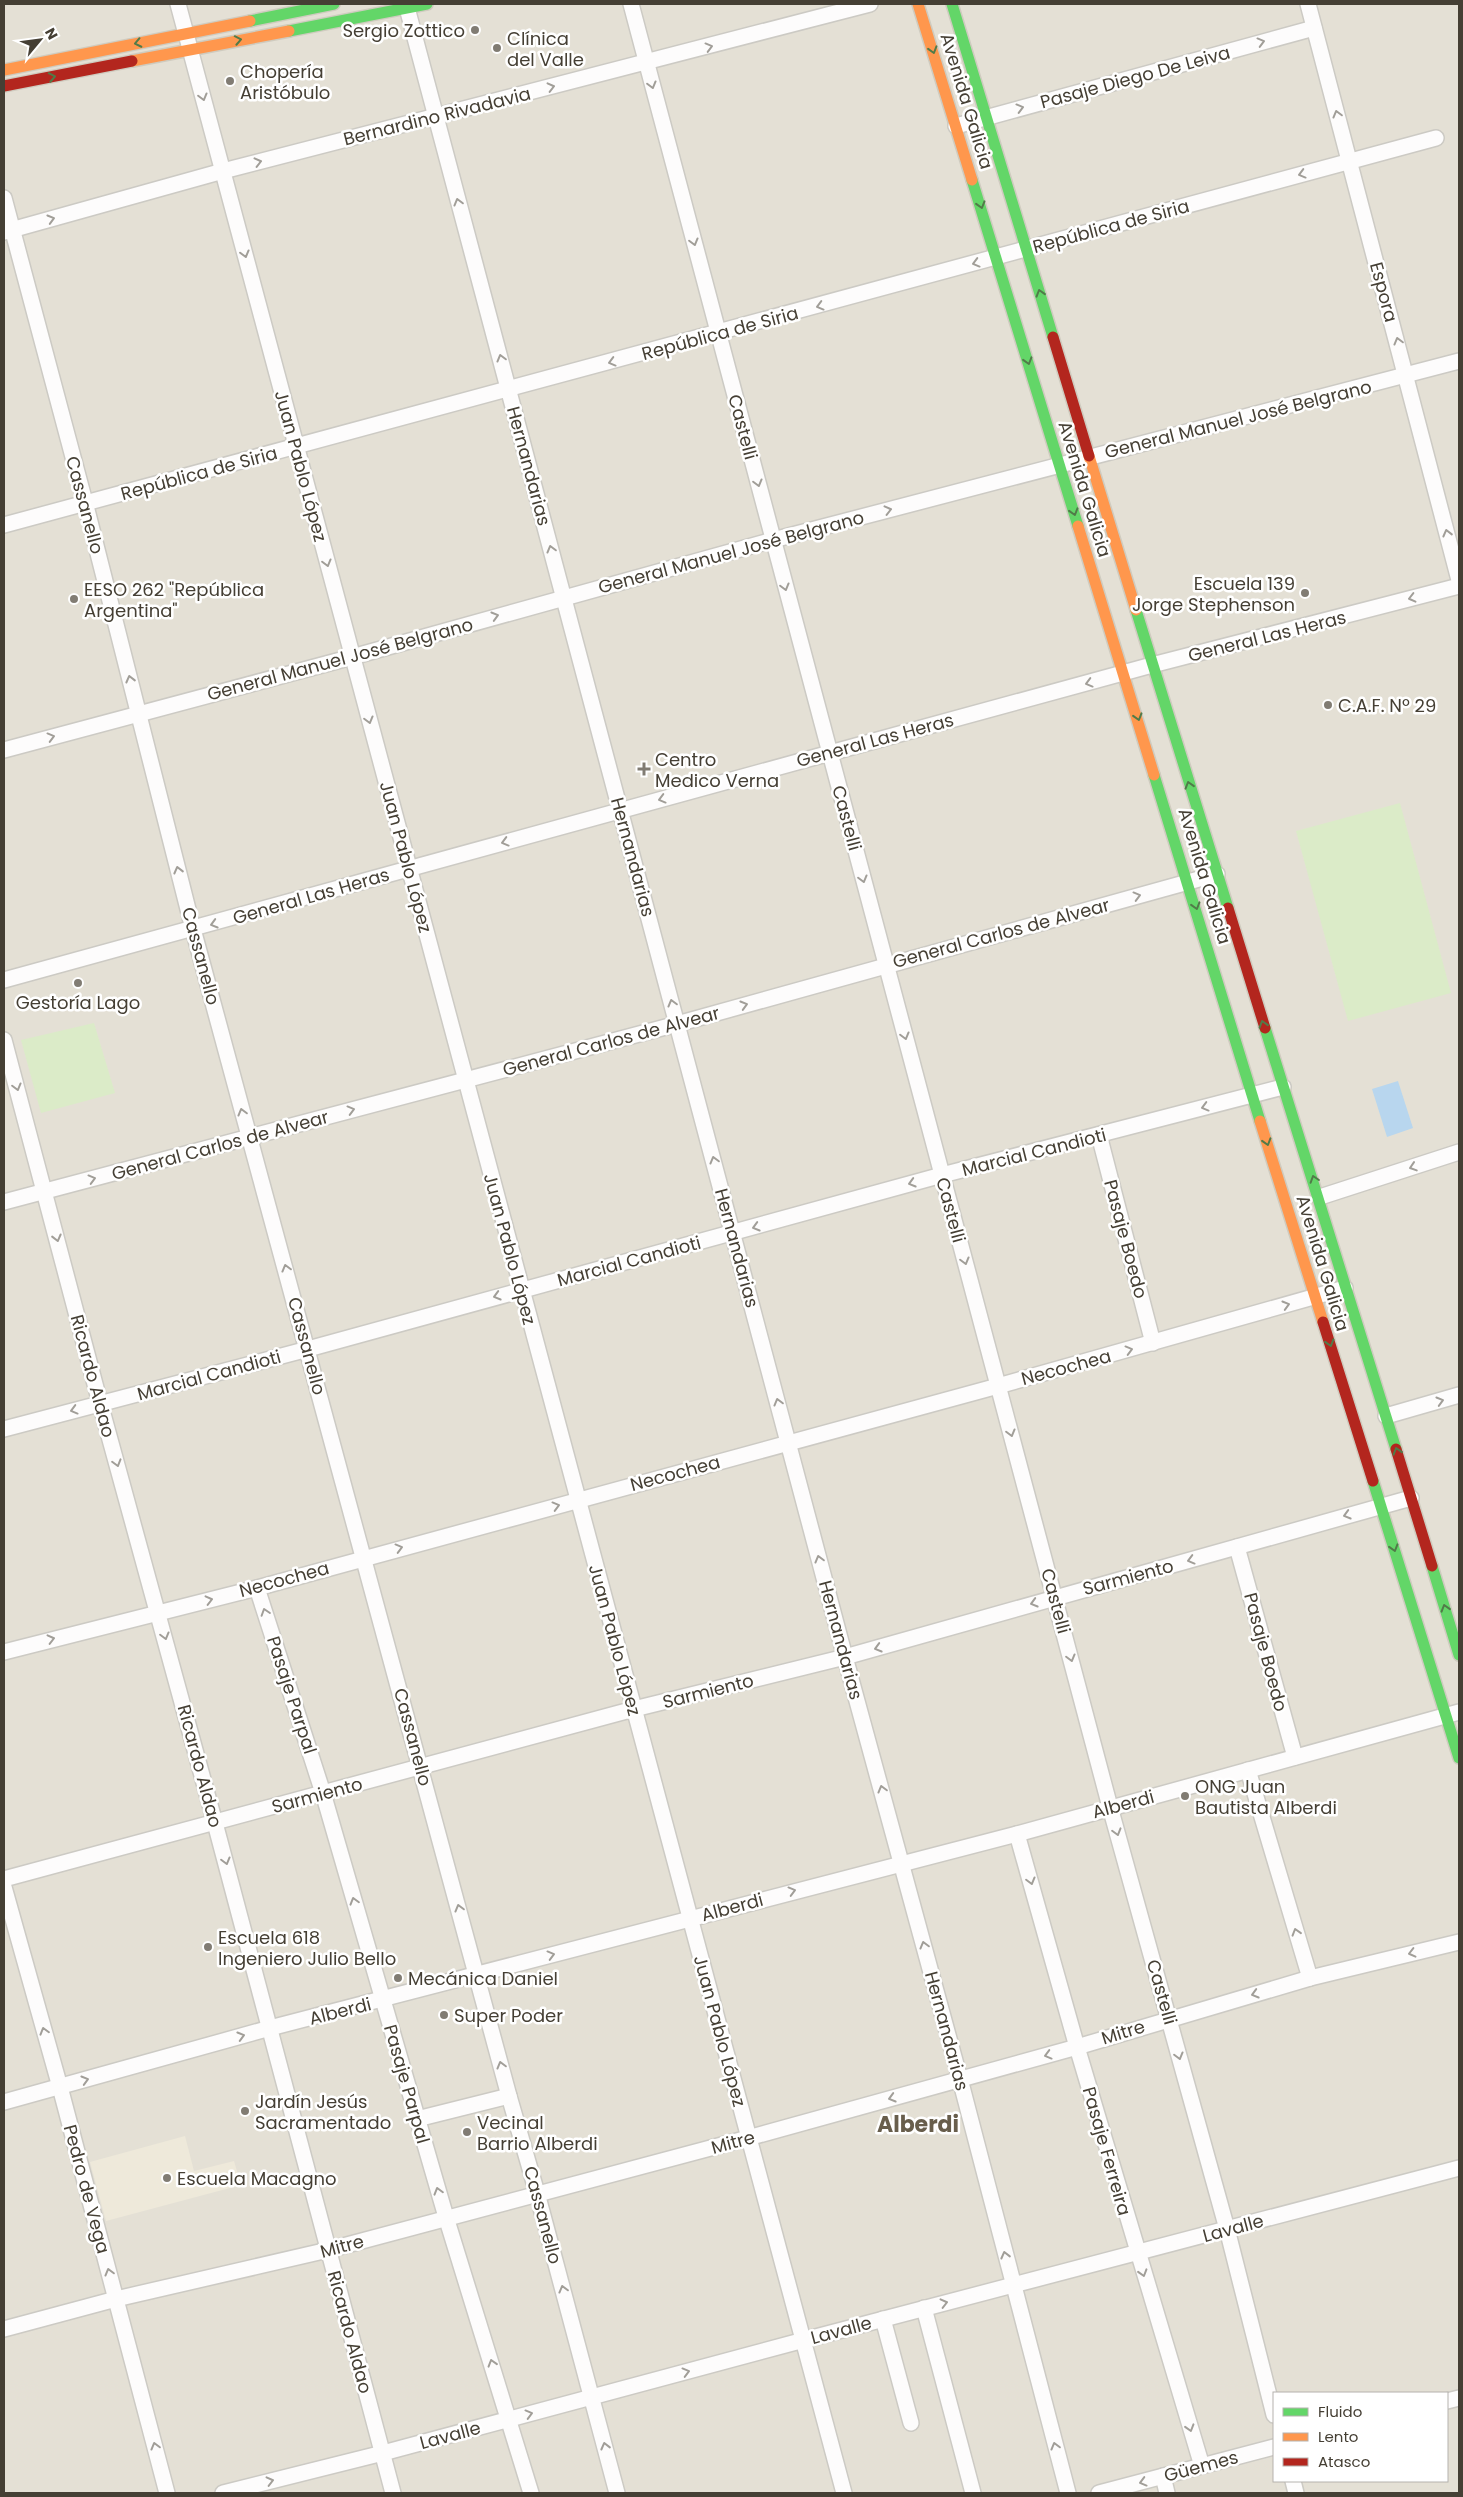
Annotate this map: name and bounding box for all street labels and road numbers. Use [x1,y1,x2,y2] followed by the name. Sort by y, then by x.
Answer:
[934,30,1000,172] street label: Avenida Galicia
[1037,40,1233,114] street label: Pasaje Diego De Leiva
[341,81,533,151] street label: Bernardino Rivadavia
[1030,193,1192,259] street label: República de Siria
[1364,259,1404,325] street label: Espora
[639,300,801,366] street label: República de Siria
[1102,374,1374,464] street label: General Manuel José Belgrano
[269,387,333,545] street label: Juan Pablo López
[722,392,764,462] street label: Castelli
[501,404,557,528] street label: Hernandarias
[1052,418,1118,560] street label: Avenida Galicia
[118,440,280,506] street label: República de Siria
[60,453,110,557] street label: Cassanello
[595,504,867,600] street label: General Manuel José Belgrano
[1185,604,1349,668] street label: General Las Heras
[204,611,476,707] street label: General Manuel José Belgrano
[794,707,956,773] street label: General Las Heras
[374,778,438,936] street label: Juan Pablo López
[826,783,868,853] street label: Castelli
[605,795,661,919] street label: Hernandarias
[1172,805,1238,947] street label: Avenida Galicia
[230,862,392,930] street label: General Las Heras
[890,892,1113,974] street label: General Carlos de Alvear
[176,904,226,1008] street label: Cassanello
[500,1000,723,1082] street label: General Carlos de Alvear
[109,1104,332,1186] street label: General Carlos de Alvear
[959,1122,1109,1182] street label: Marcial Candioti
[478,1170,542,1328] street label: Juan Pablo López
[930,1175,972,1245] street label: Castelli
[1098,1177,1154,1301] street label: Pasaje Boedo
[709,1186,765,1310] street label: Hernandarias
[1290,1192,1356,1334] street label: Avenida Galicia
[554,1230,704,1292] street label: Marcial Candioti
[282,1294,332,1398] street label: Cassanello
[65,1312,121,1440] street label: Ricardo Aldao
[1018,1343,1114,1391] street label: Necochea
[134,1344,284,1406] street label: Marcial Candioti
[627,1449,723,1497] street label: Necochea
[1080,1553,1176,1601] street label: Sarmiento
[236,1555,332,1603] street label: Necochea
[583,1561,647,1719] street label: Juan Pablo López
[1035,1566,1077,1636] street label: Castelli
[813,1578,869,1702] street label: Hernandarias
[1238,1590,1294,1714] street label: Pasaje Boedo
[261,1633,323,1757] street label: Pasaje Parpal
[660,1668,756,1714] street label: Sarmiento
[388,1685,438,1789] street label: Cassanello
[172,1702,228,1830] street label: Ricardo Aldao
[269,1771,365,1819] street label: Sarmiento
[1089,1784,1157,1824] street label: Alberdi
[698,1887,766,1927] street label: Alberdi
[688,1952,752,2110] street label: Juan Pablo López
[1141,1957,1183,2027] street label: Castelli
[919,1969,975,2093] street label: Hernandarias
[306,1991,374,2031] street label: Alberdi
[1098,2014,1148,2050] street label: Mitre
[378,2022,436,2146] street label: Pasaje Parpal
[1077,2084,1137,2218] street label: Pasaje Ferreira
[58,2122,116,2256] street label: Pedro de Vega
[708,2124,758,2160] street label: Mitre
[518,2163,568,2267] street label: Cassanello
[1200,2208,1266,2248] street label: Lavalle
[317,2228,367,2264] street label: Mitre
[322,2268,378,2396] street label: Ricardo Aldao
[808,2310,874,2350] street label: Lavalle
[417,2415,483,2455] street label: Lavalle
[1161,2444,1241,2488] street label: Güemes

